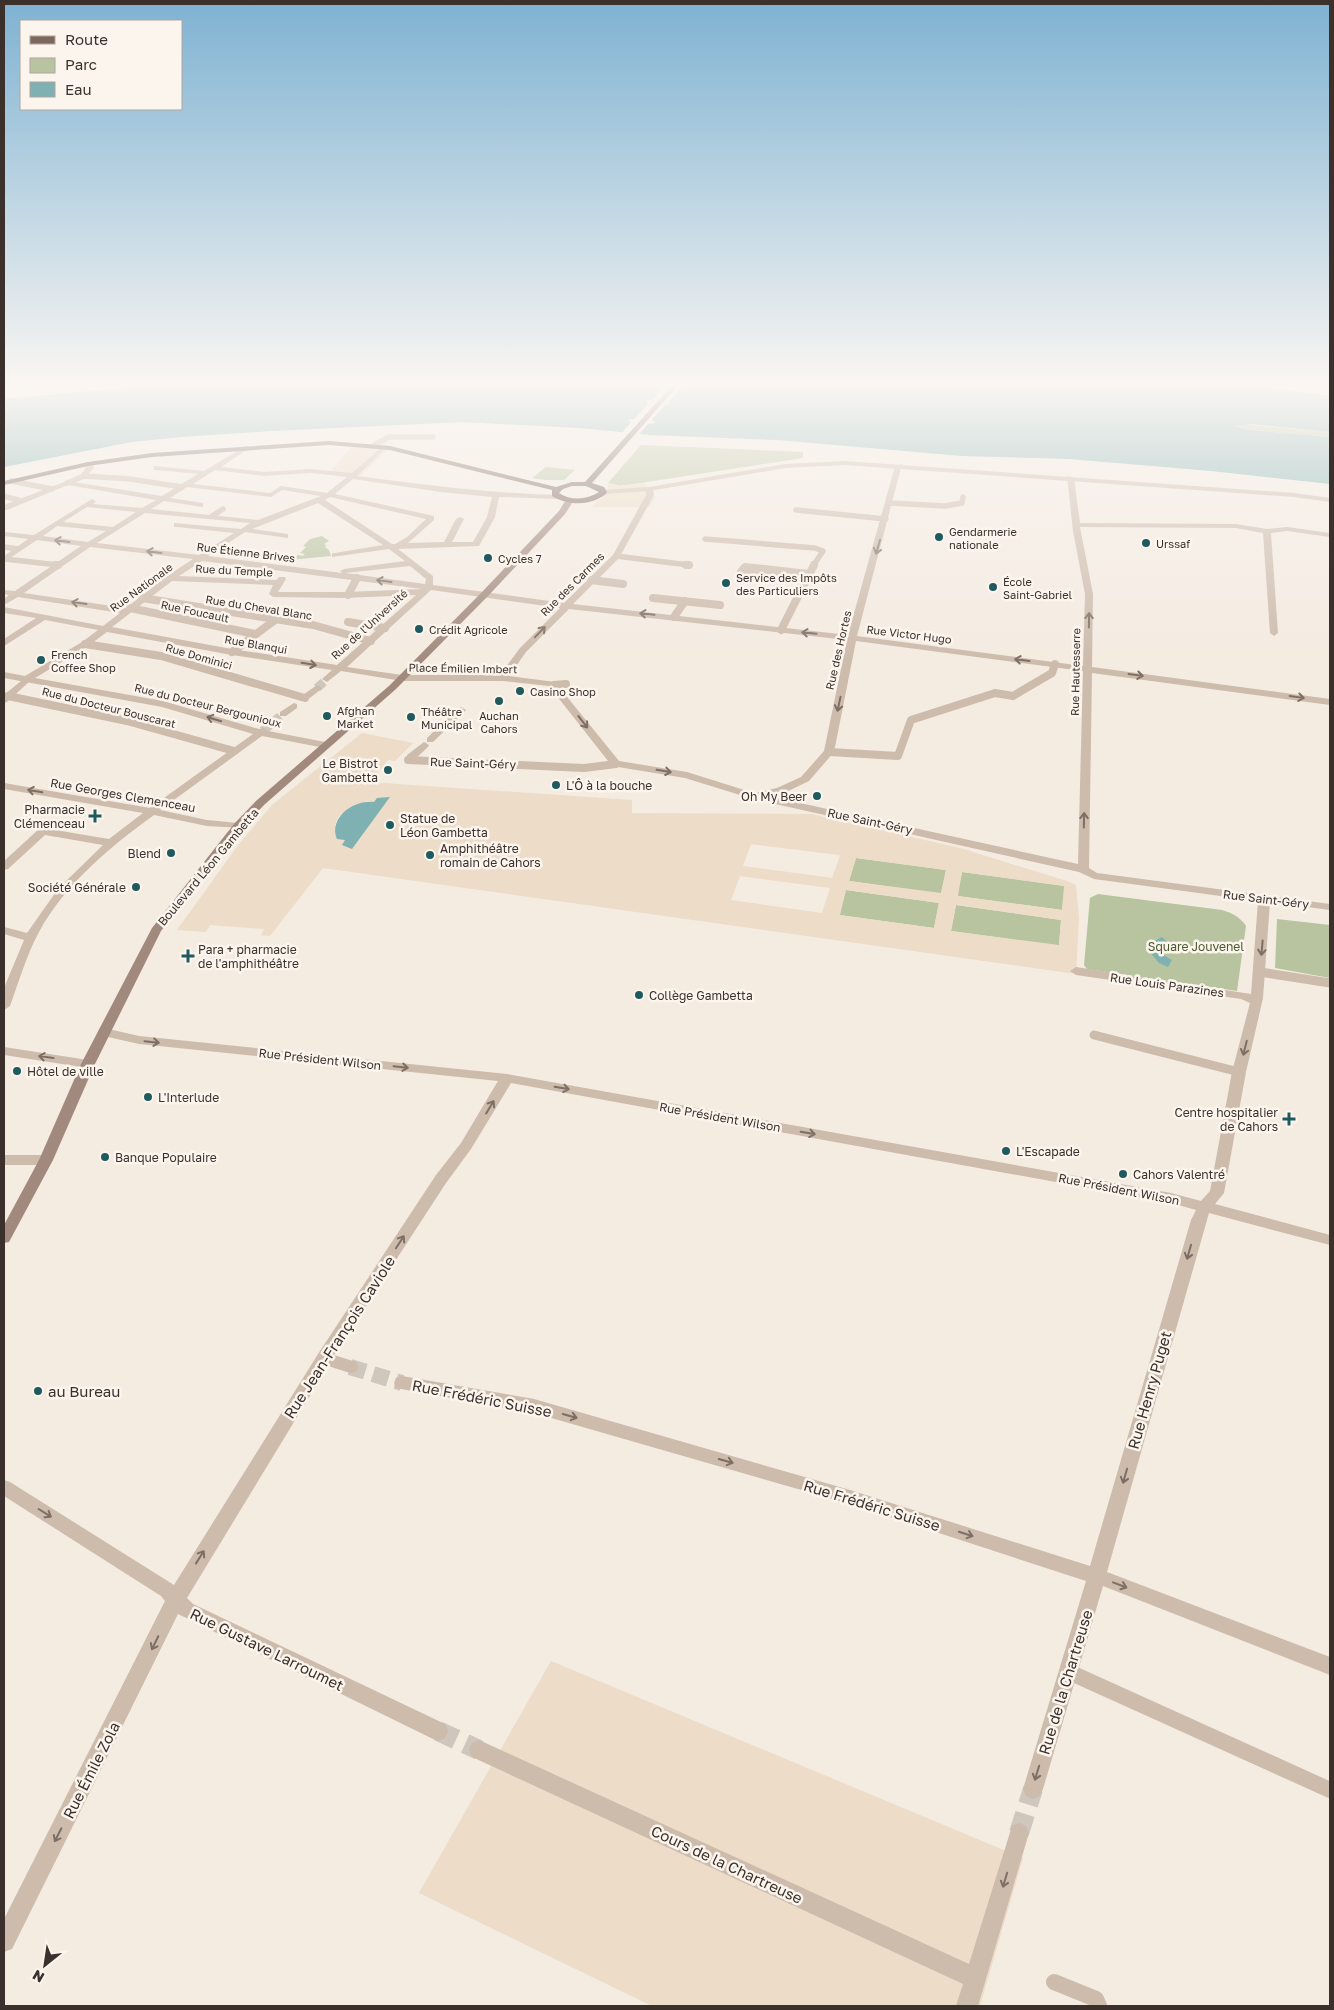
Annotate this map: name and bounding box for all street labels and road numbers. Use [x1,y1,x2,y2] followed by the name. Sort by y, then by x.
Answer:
[196,540,296,564] street label: Rue Étienne Brives
[537,549,607,619] street label: Rue des Carmes
[107,560,175,614] street label: Rue Nationale
[195,561,273,579] street label: Rue du Temple
[328,586,410,662] street label: Rue de l'Université
[205,592,313,622] street label: Rue du Cheval Blanc
[160,597,230,625] street label: Rue Foucault
[823,609,853,691] street label: Rue des Hortes
[866,622,953,646] street label: Rue Victor Hugo
[1068,628,1082,716] street label: Rue Hautesserre
[224,632,288,656] street label: Rue Blanqui
[164,640,234,672] street label: Rue Dominici
[408,661,518,675] street label: Place Émilien Imbert
[133,680,283,730] street label: Rue du Docteur Bergounioux
[41,684,177,730] street label: Rue du Docteur Bouscarat
[430,754,517,772] street label: Rue Saint-Géry
[49,775,197,815] street label: Rue Georges Clemenceau
[154,805,262,929] street label: Boulevard Léon Gambetta
[826,805,914,837] street label: Rue Saint-Géry
[1222,886,1310,912] street label: Rue Saint-Géry
[1109,970,1225,1000] street label: Rue Louis Parazines
[258,1045,382,1073] street label: Rue Président Wilson
[658,1099,782,1135] street label: Rue Président Wilson
[1057,1170,1181,1208] street label: Rue Président Wilson
[280,1252,399,1422] street label: Rue Jean-François Caviole
[1124,1329,1174,1451] street label: Rue Henry Puget
[411,1376,554,1420] street label: Rue Frédéric Suisse
[802,1476,943,1534] street label: Rue Frédéric Suisse
[187,1604,347,1694] street label: Rue Gustave Larroumet
[1034,1607,1096,1757] street label: Rue de la Chartreuse
[59,1719,123,1821] street label: Rue Émile Zola
[649,1821,806,1907] street label: Cours de la Chartreuse

